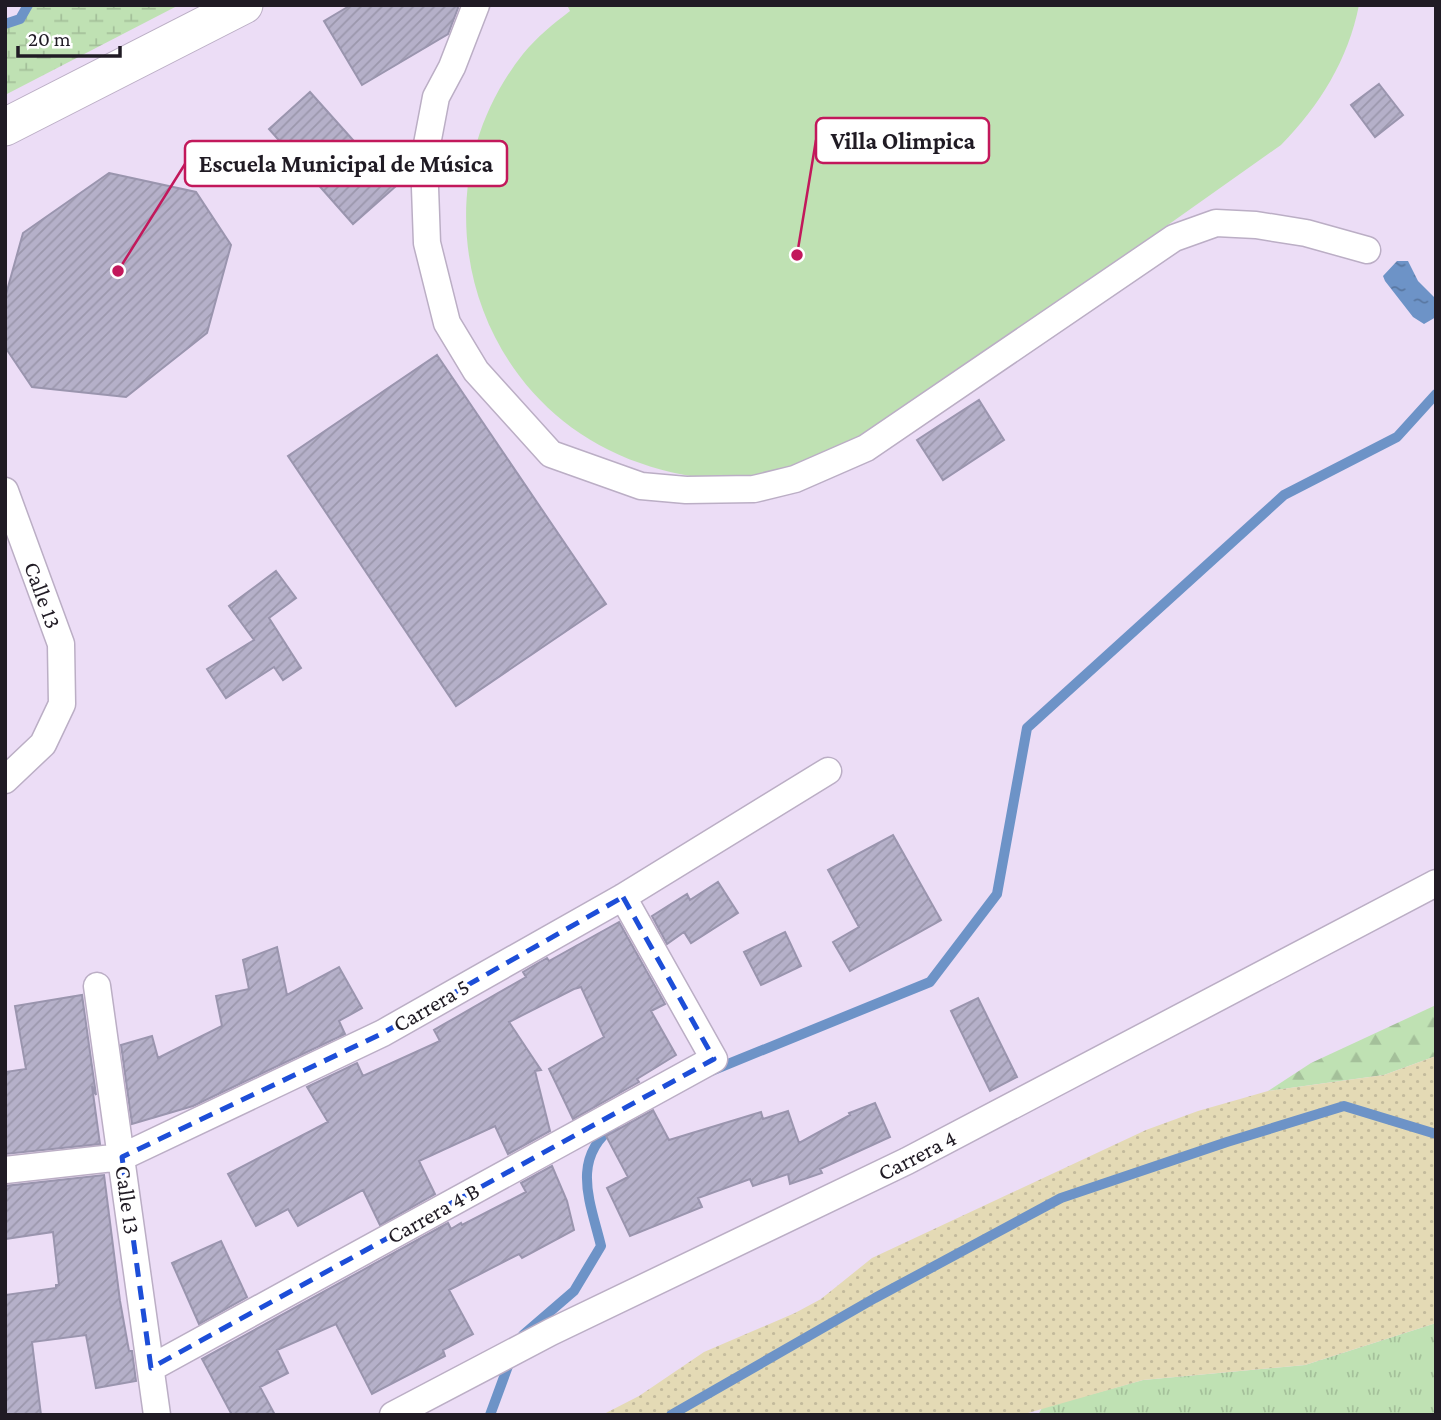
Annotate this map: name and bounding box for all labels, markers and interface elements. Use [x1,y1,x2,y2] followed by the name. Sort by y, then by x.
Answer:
[18,14,119,58] scale bar
[28,27,71,51] text: 20 m
[816,118,989,163] callout: Villa Olimpica
[830,127,976,154] text: Villa Olimpica
[185,141,507,186] callout: Escuela Municipal de Música
[199,150,493,177] text: Escuela Municipal de Música
[19,558,67,632] street label: Calle 13
[388,973,474,1037] street label: Carrera 5
[873,1124,961,1186] street label: Carrera 4
[110,1164,146,1236] street label: Calle 13
[382,1177,484,1249] street label: Carrera 4 B

